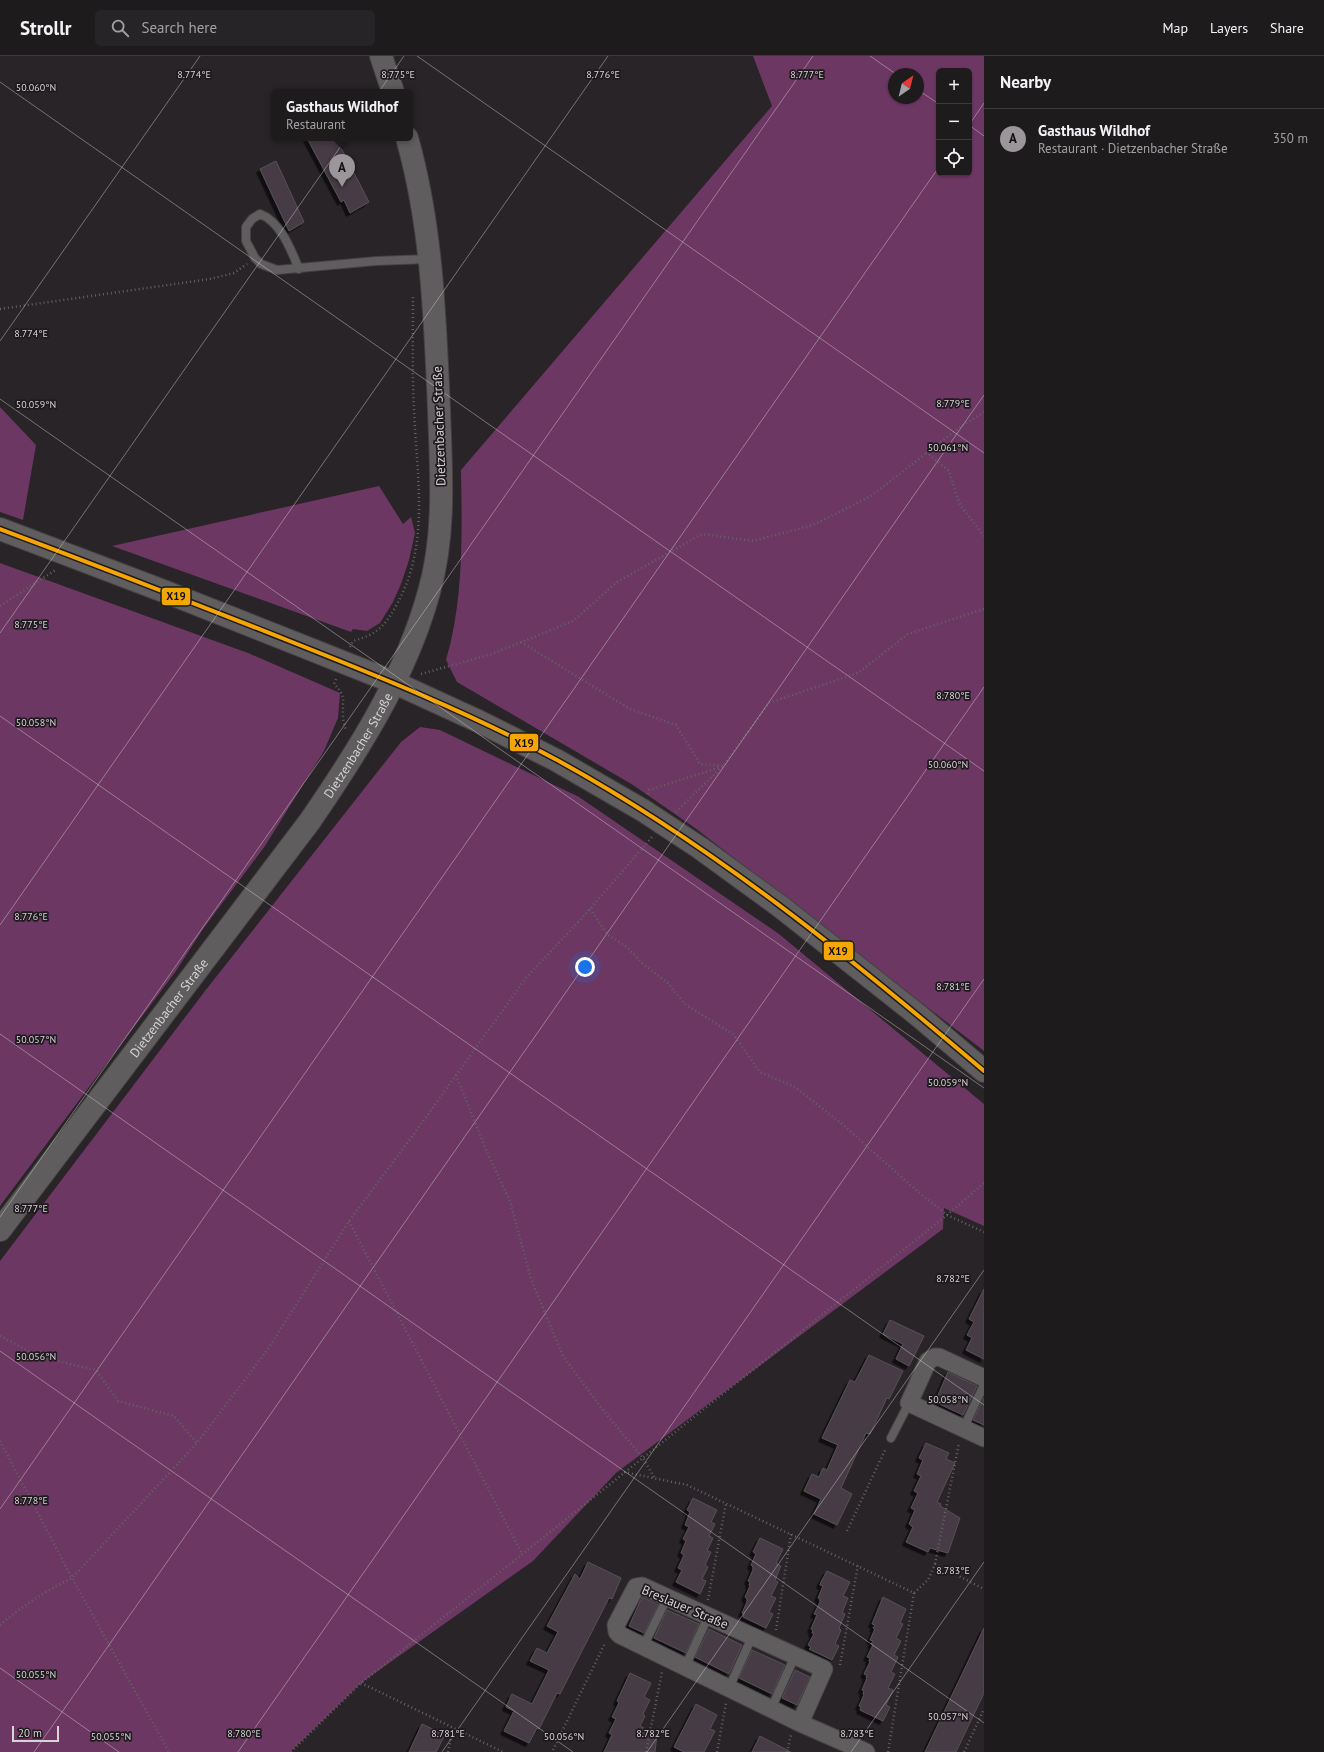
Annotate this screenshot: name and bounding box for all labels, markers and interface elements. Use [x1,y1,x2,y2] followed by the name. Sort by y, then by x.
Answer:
[95,10,375,46] search box
[20,16,71,40] text: Strollr
[109,17,131,39] icon: search
[141,18,217,37] text: Search here
[1162,19,1188,37] text: Map
[1210,19,1248,37] text: Layers
[1270,19,1304,37] text: Share
[177,68,211,81] text: 8.774°E
[381,68,415,81] text: 8.775°E
[586,68,620,81] text: 8.776°E
[790,68,824,81] text: 8.777°E
[888,68,924,104] north arrow
[936,68,972,176] map controls
[936,68,972,104] button: +
[1000,71,1051,93] text: Nearby
[16,81,56,94] text: 50.060°N
[271,89,413,141] popup
[286,97,398,116] text: Gasthaus Wildhof
[936,104,972,140] button: −
[286,116,345,133] text: Restaurant
[1038,121,1150,140] text: Gasthaus Wildhof
[1009,130,1017,147] text: A
[1273,130,1308,147] text: 350 m
[936,140,972,176] button: locate
[1038,140,1228,157] text: Restaurant · Dietzenbacher Straße
[329,154,355,187] pin: A
[14,327,48,340] text: 8.774°E
[428,366,450,486] street label: Dietzenbacher Straße
[936,397,970,410] text: 8.779°E
[16,398,56,411] text: 50.059°N
[928,441,968,454] text: 50.061°N
[161,587,191,606] line badge: X19
[166,589,186,603] text: X19
[14,618,48,631] text: 8.775°E
[936,689,970,702] text: 8.780°E
[320,690,396,801] street label: Dietzenbacher Straße
[16,716,56,729] text: 50.058°N
[509,733,539,752] line badge: X19
[514,736,534,750] text: X19
[928,758,968,771] text: 50.060°N
[14,910,48,923] text: 8.776°E
[823,941,854,961] line badge: X19
[828,944,848,958] text: X19
[126,955,212,1061] street label: Dietzenbacher Straße
[575,957,595,977] your location
[936,980,970,993] text: 8.781°E
[16,1033,56,1046] text: 50.057°N
[928,1076,968,1089] text: 50.059°N
[14,1202,48,1215] text: 8.777°E
[936,1272,970,1285] text: 8.782°E
[16,1350,56,1363] text: 50.056°N
[928,1393,968,1406] text: 50.058°N
[14,1494,48,1507] text: 8.778°E
[936,1564,970,1577] text: 8.783°E
[639,1581,731,1633] street label: Breslauer Straße
[16,1668,56,1681] text: 50.055°N
[928,1710,968,1723] text: 50.057°N
[12,1724,59,1743] scale bar
[18,1726,42,1740] text: 20 m
[227,1727,261,1740] text: 8.780°E
[431,1727,465,1740] text: 8.781°E
[636,1727,670,1740] text: 8.782°E
[840,1727,874,1740] text: 8.783°E
[91,1730,131,1743] text: 50.055°N
[544,1730,584,1743] text: 50.056°N

